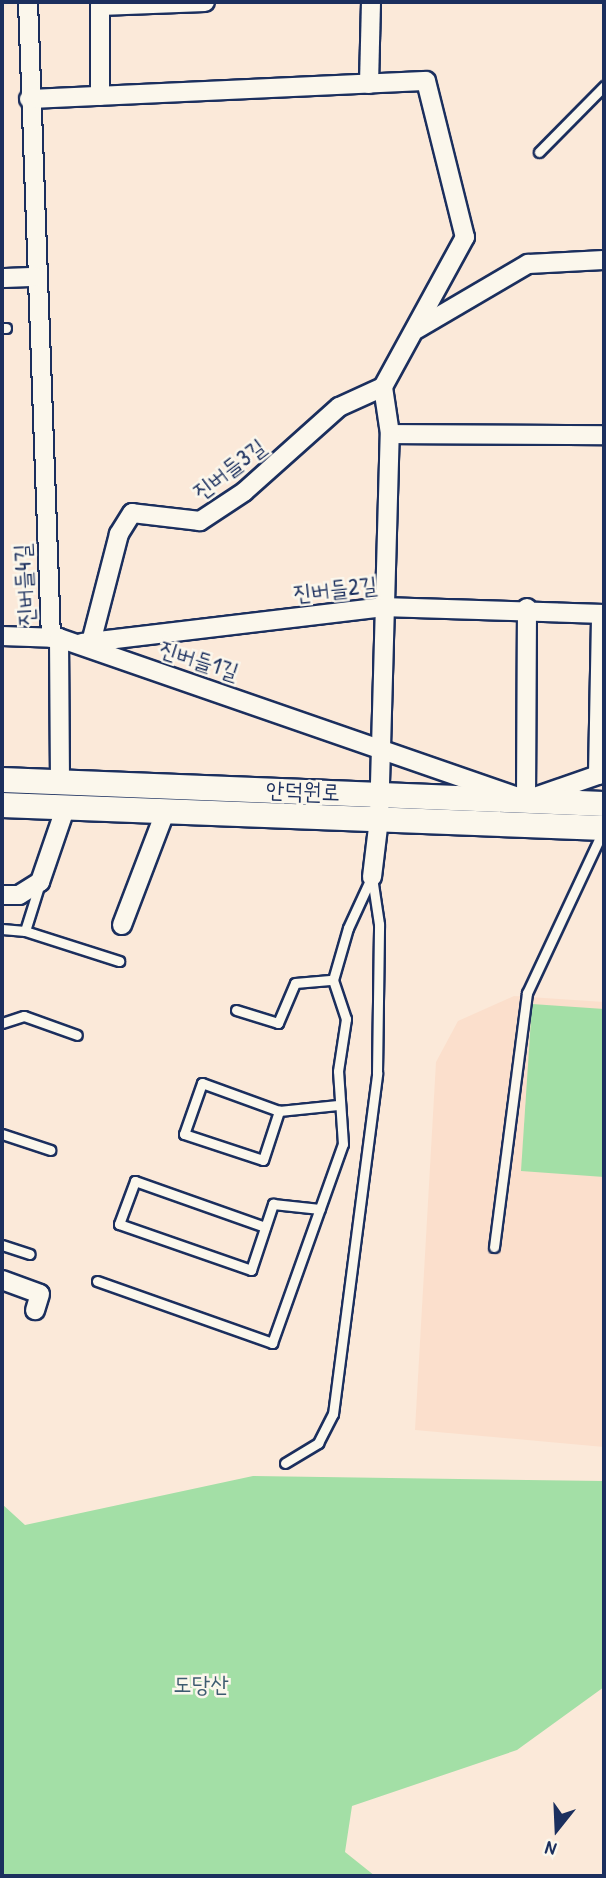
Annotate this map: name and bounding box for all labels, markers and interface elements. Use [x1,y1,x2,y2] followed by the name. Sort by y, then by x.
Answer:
[187,433,271,505] street label: 진버들3길
[8,543,40,627] street label: 진버들4길
[291,571,379,607] street label: 진버들2길
[156,634,242,686] street label: 진버들1길
[266,776,340,806] street label: 안덕원로
[173,1670,229,1698] park label: 도당산
[522,1794,592,1864] north arrow
[542,1835,559,1863] text: N

